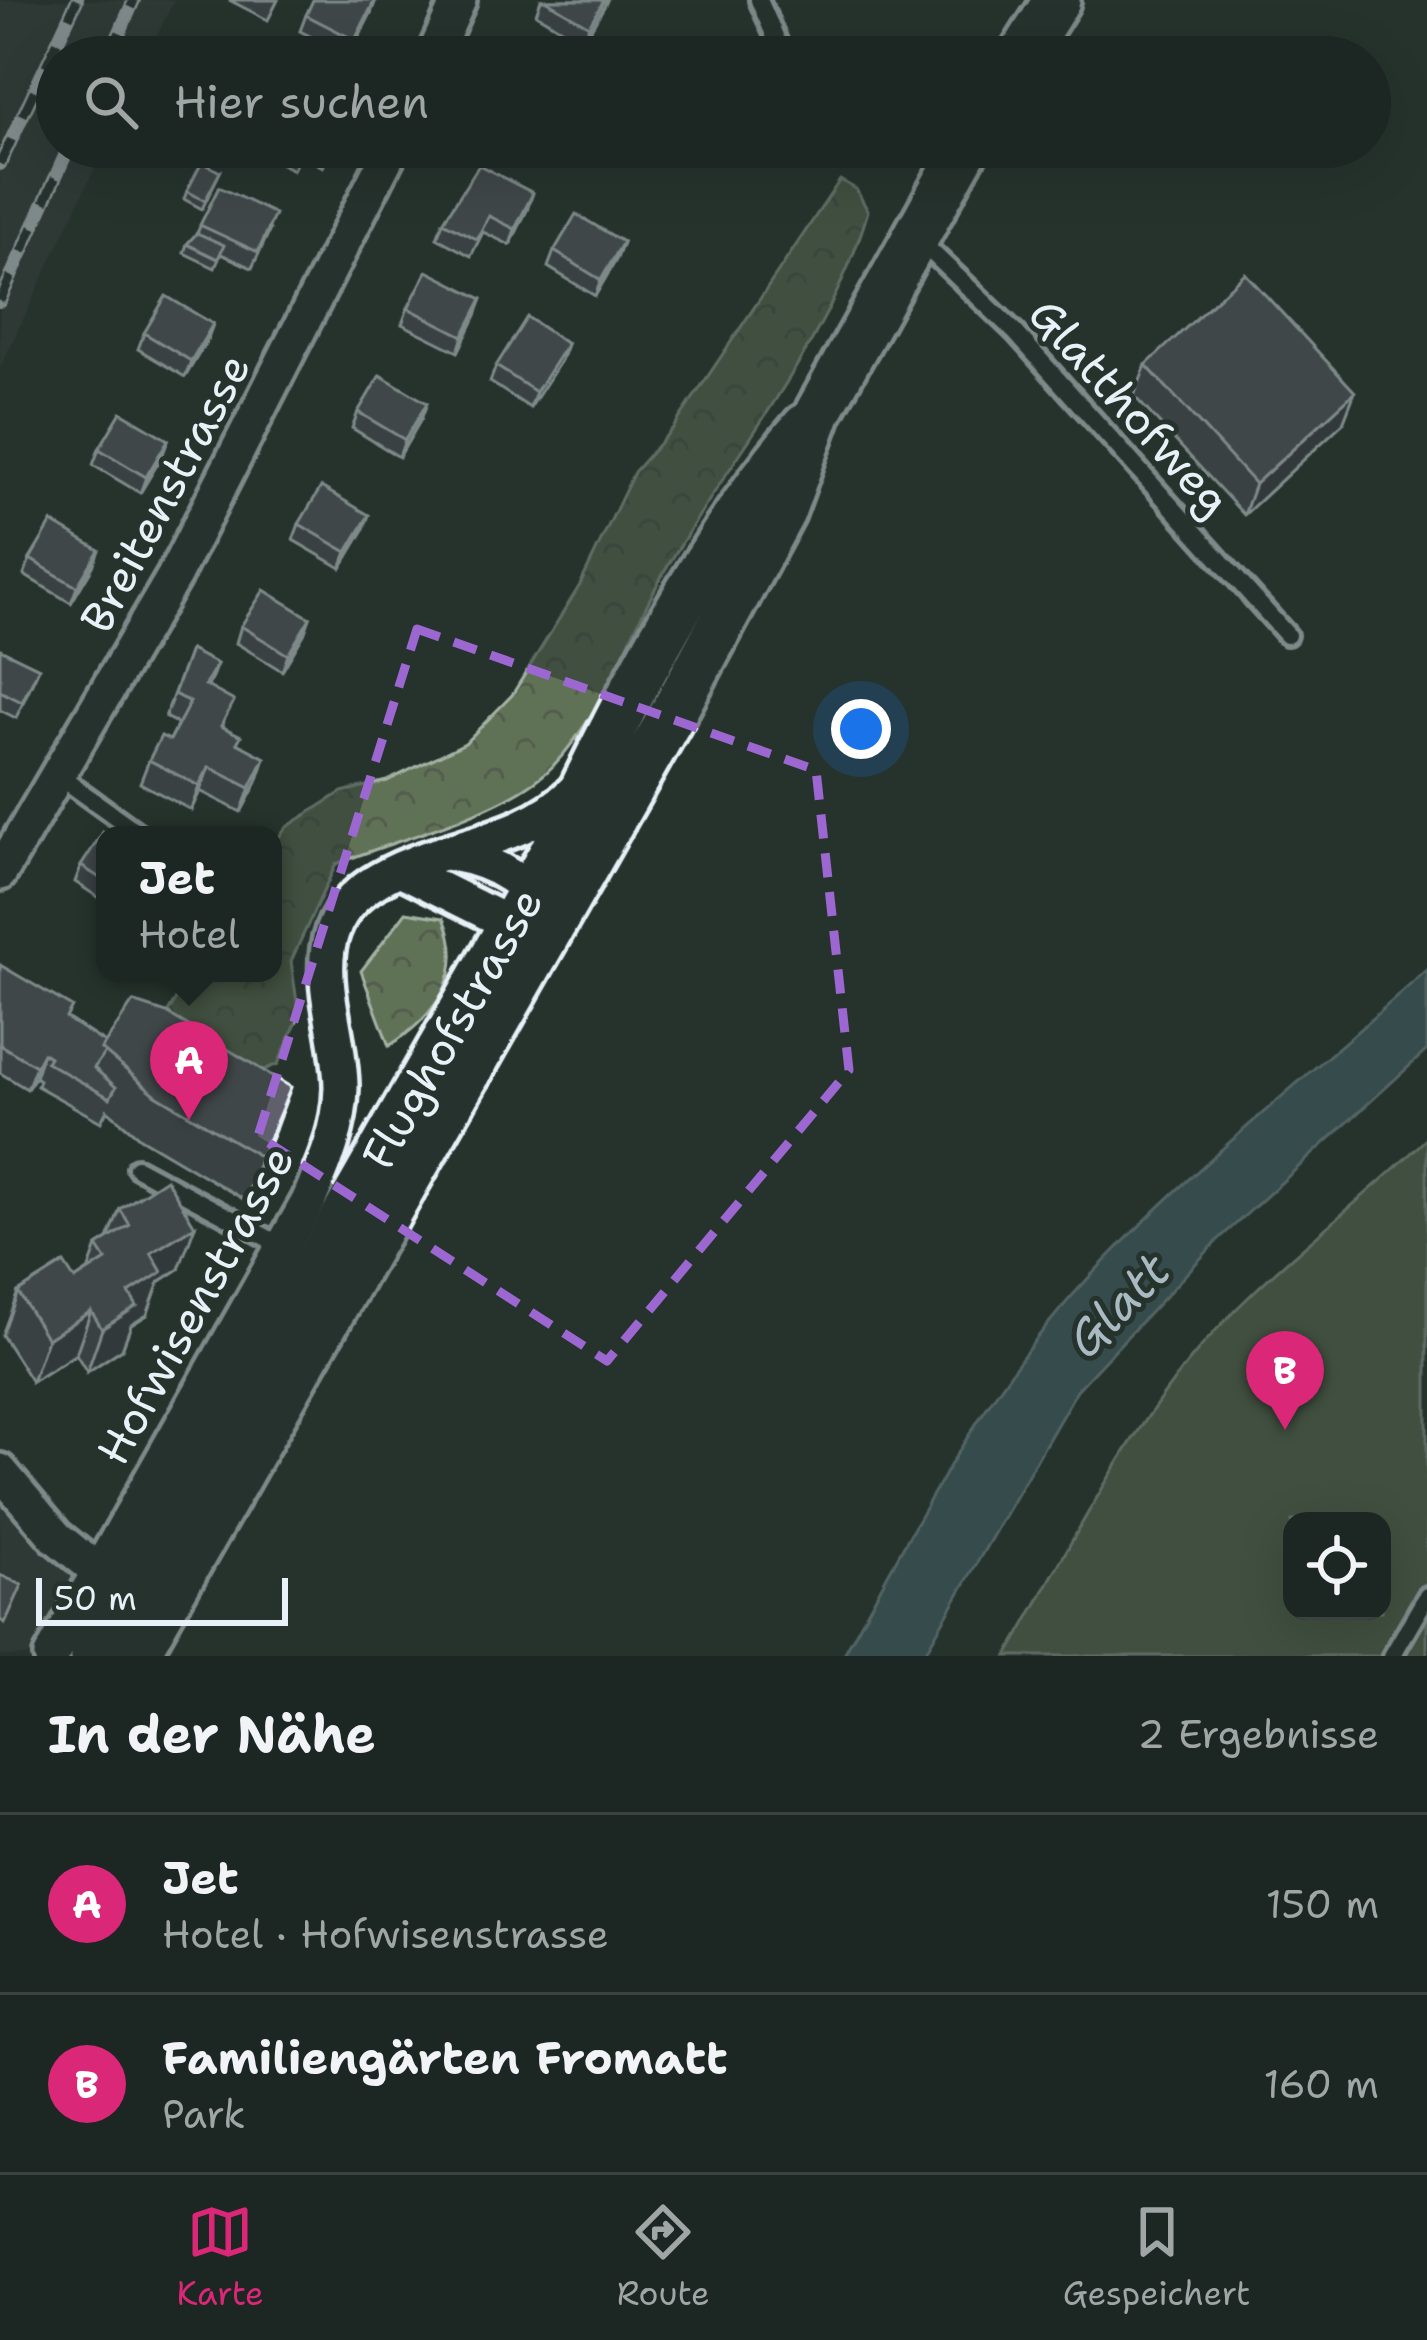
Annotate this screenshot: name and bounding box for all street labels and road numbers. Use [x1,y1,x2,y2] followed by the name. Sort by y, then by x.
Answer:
[1016,285,1244,529] street label: Glatthofweg
[66,343,264,643] street label: Breitenstrasse
[348,877,556,1180] street label: Flughofstrasse
[83,1135,307,1475] street label: Hofwisenstrasse

